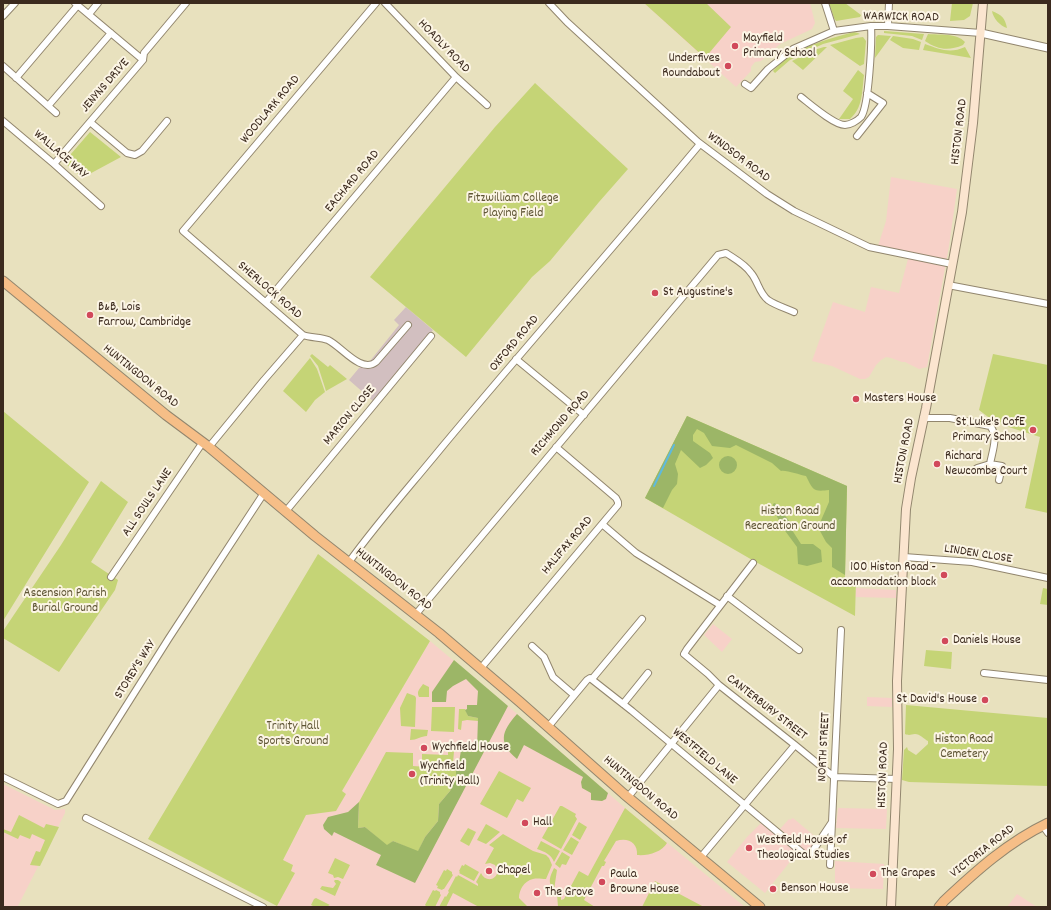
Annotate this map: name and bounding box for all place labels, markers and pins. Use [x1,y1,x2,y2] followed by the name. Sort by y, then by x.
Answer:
[743,31,816,62] place label: Mayfield Primary School
[730,41,740,51] marker: Mayfield Primary School
[662,51,720,82] place label: Underfives Roundabout
[723,61,733,71] marker: Underfives Roundabout
[663,285,733,301] place label: St Augustine's
[650,288,660,298] marker: St Augustine's
[98,300,191,331] place label: B&B, Lois Farrow, Cambridge
[85,310,95,320] marker: B&B, Lois Farrow, Cambridge
[864,391,936,407] place label: Masters House
[851,394,861,404] marker: Masters House
[952,415,1025,446] place label: St Luke's CofE Primary School
[1028,425,1038,435] marker: St Luke's CofE Primary School
[945,449,1027,480] place label: Richard Newcombe Court
[932,459,942,469] marker: Richard Newcombe Court
[831,560,936,591] place label: 100 Histon Road - accommodation block
[939,570,949,580] marker: 100 Histon Road - accommodation block
[953,633,1021,649] place label: Daniels House
[940,636,950,646] marker: Daniels House
[897,692,977,708] place label: St David's House
[980,695,990,705] marker: St David's House
[432,740,509,756] place label: Wychfield House
[419,743,429,753] marker: Wychfield House
[420,759,479,790] place label: Wychfield (Trinity Hall)
[407,769,417,779] marker: Wychfield (Trinity Hall)
[533,815,552,831] place label: Hall
[520,818,530,828] marker: Hall
[757,833,850,864] place label: Westfield House of Theological Studies
[744,843,754,853] marker: Westfield House of Theological Studies
[497,863,530,879] place label: Chapel
[484,866,494,876] marker: Chapel
[881,866,936,882] place label: The Grapes
[610,867,679,898] place label: Paula Browne House
[868,869,878,879] marker: The Grapes
[597,877,607,887] marker: Paula Browne House
[781,881,848,897] place label: Benson House
[768,884,778,894] marker: Benson House
[545,885,593,901] place label: The Grove
[532,888,542,898] marker: The Grove

